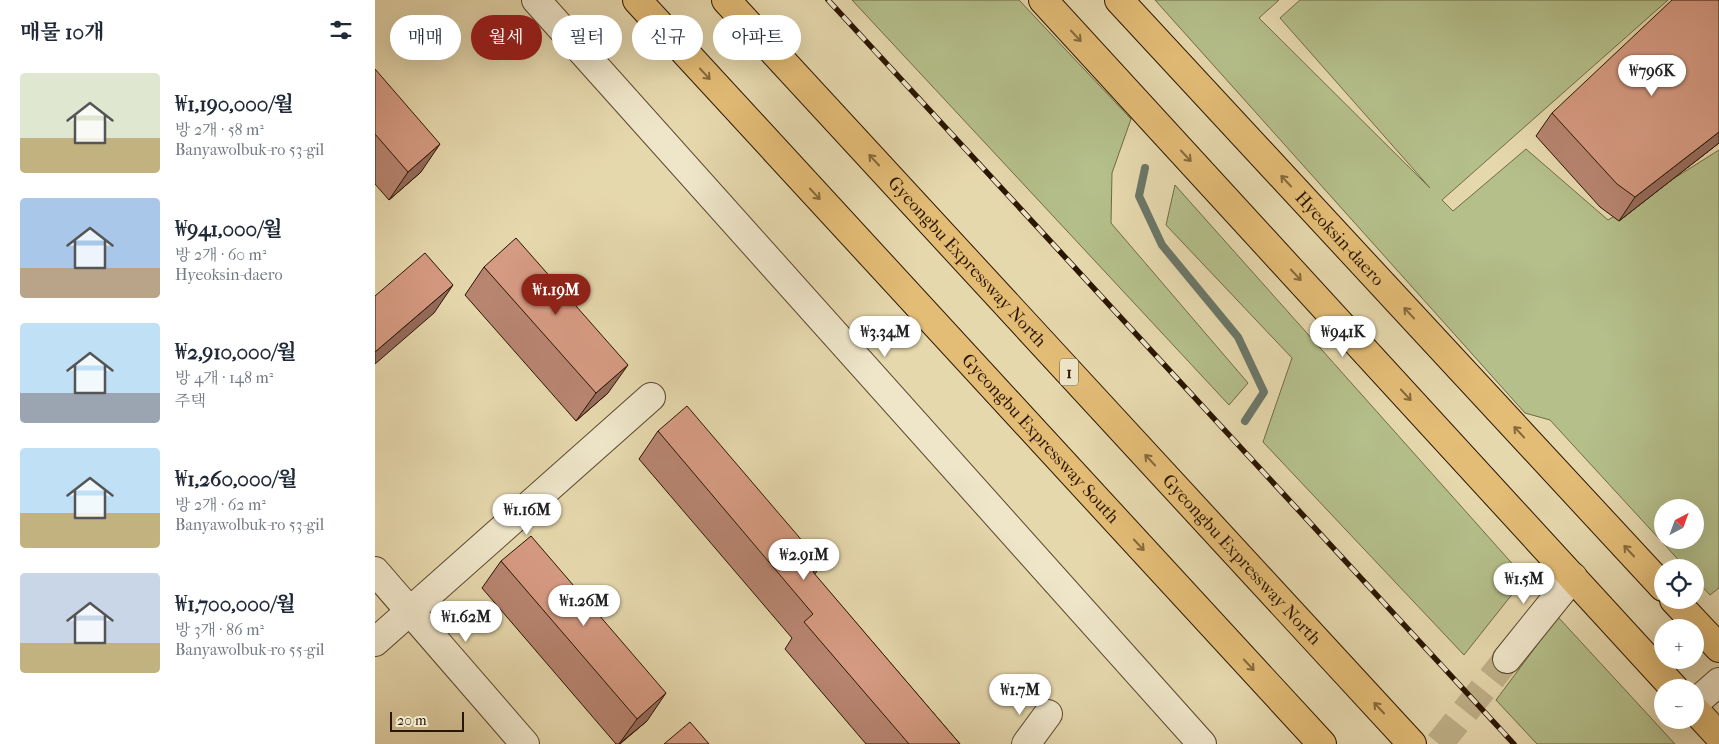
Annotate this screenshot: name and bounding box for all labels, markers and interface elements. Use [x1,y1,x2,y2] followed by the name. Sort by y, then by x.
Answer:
[390,15,461,60] chip: 매매
[471,15,542,60] chip: 월세
[552,15,622,60] chip: 필터
[632,15,703,60] chip: 신규
[713,15,801,60] chip: 아파트
[327,16,355,44] icon: filters
[20,20,104,44] text: 매물 10개
[1070,29,1082,42] one-way arrow
[1617,54,1687,97] pin: ₩796K
[1629,61,1675,80] text: ₩796K
[699,68,711,81] one-way arrow
[175,92,294,116] text: ₩1,190,000/월
[60,93,120,153] icon: home
[175,120,264,139] text: 방 2개 · 58 m²
[175,140,324,159] text: Banyawolbuk-ro 53-gil
[1180,149,1192,162] one-way arrow
[868,154,880,167] one-way arrow
[883,172,1051,352] street label: Gyeongbu Expressway North
[1280,174,1292,187] one-way arrow
[809,187,821,200] one-way arrow
[1291,187,1388,290] street label: Hyeoksin-daero
[175,217,283,241] text: ₩941,000/월
[60,218,120,278] icon: home
[175,245,266,264] text: 방 2개 · 60 m²
[175,265,283,284] text: Hyeoksin-daero
[1290,269,1302,282] one-way arrow
[515,274,597,316] pin: ₩1.19M
[533,280,579,299] text: ₩1.19M
[1403,307,1415,319] one-way arrow
[844,316,926,358] pin: ₩3.34M
[1308,316,1378,358] pin: ₩941K
[860,322,910,341] text: ₩3.34M
[1321,322,1365,341] text: ₩941K
[175,340,297,364] text: ₩2,910,000/월
[60,343,120,403] icon: home
[957,350,1123,528] street label: Gyeongbu Expressway South
[1060,358,1078,386] road number: 1
[175,368,273,387] text: 방 4개 · 148 m²
[1400,388,1412,401] one-way arrow
[175,391,206,410] text: 주택
[1513,426,1525,439] one-way arrow
[1144,454,1156,466] one-way arrow
[175,467,297,491] text: ₩1,260,000/월
[60,468,120,528] icon: home
[1158,470,1325,649] street label: Gyeongbu Expressway North
[486,494,568,536] pin: ₩1.16M
[175,495,266,514] text: 방 2개 · 62 m²
[1654,499,1704,549] north arrow
[1654,499,1704,729] map controls
[503,500,551,519] text: ₩1.16M
[175,515,324,534] text: Banyawolbuk-ro 53-gil
[763,538,845,581] pin: ₩2.91M
[1133,539,1145,552] one-way arrow
[779,545,829,564] text: ₩2.91M
[1623,545,1635,558] one-way arrow
[1654,559,1704,609] button: locate
[1489,562,1559,605] pin: ₩1.5M
[1504,569,1544,588] text: ₩1.5M
[543,584,625,627] pin: ₩1.26M
[559,591,609,610] text: ₩1.26M
[175,592,296,616] text: ₩1,700,000/월
[60,593,120,653] icon: home
[425,600,507,643] pin: ₩1.62M
[441,607,491,626] text: ₩1.62M
[1654,619,1704,669] button: +
[175,620,264,639] text: 방 3개 · 86 m²
[175,640,325,659] text: Banyawolbuk-ro 55-gil
[1243,658,1255,671] one-way arrow
[985,674,1055,716] pin: ₩1.7M
[1654,679,1704,729] button: −
[1000,680,1040,699] text: ₩1.7M
[1373,702,1385,715] one-way arrow
[390,709,464,732] scale bar
[397,712,427,729] text: 20 m

